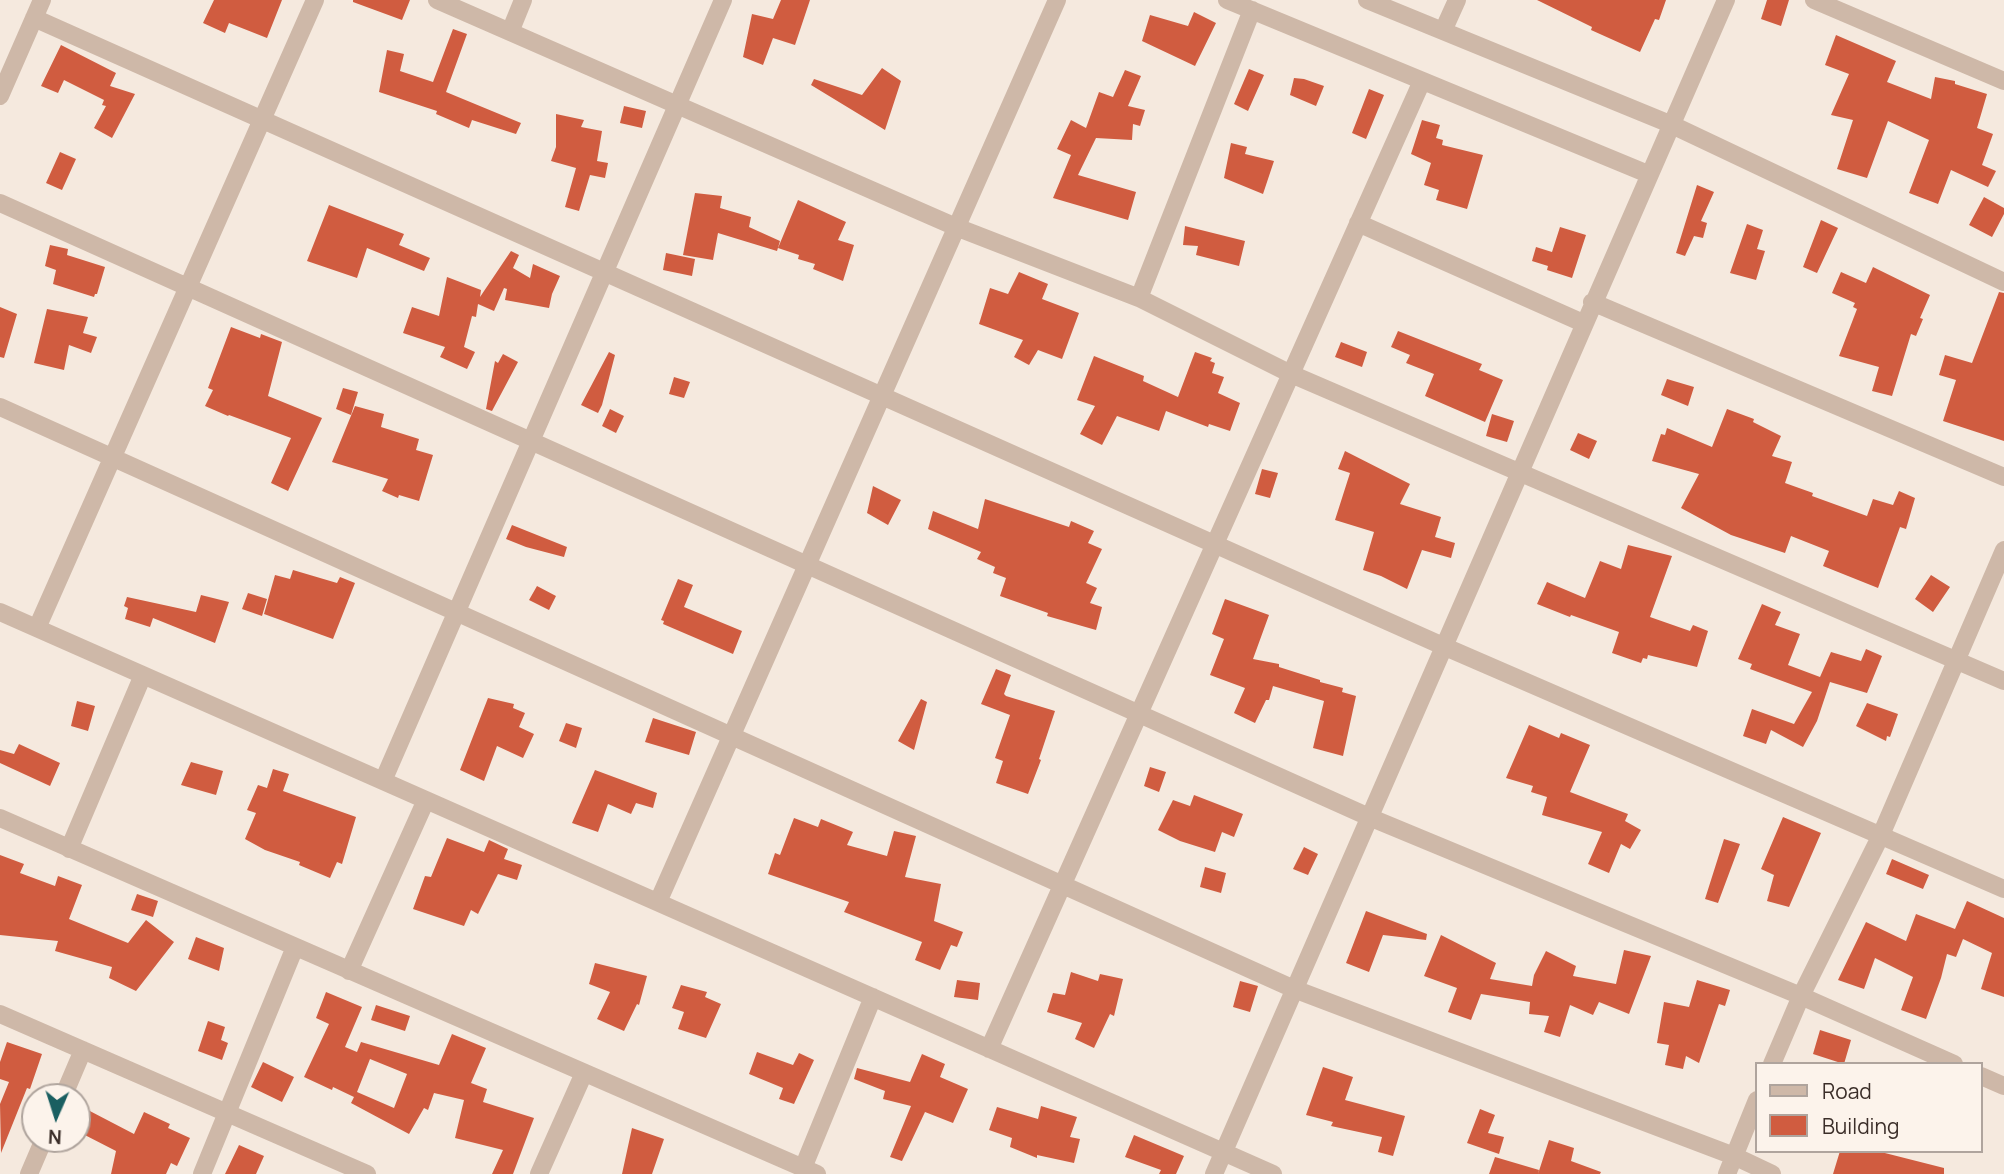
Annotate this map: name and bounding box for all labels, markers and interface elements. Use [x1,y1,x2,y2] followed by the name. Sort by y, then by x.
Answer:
[1756,1062,1983,1153] legend
[1822,1077,1872,1105] text: Road
[21,1083,91,1153] north arrow
[1822,1112,1899,1140] text: Building
[48,1124,63,1150] text: N

